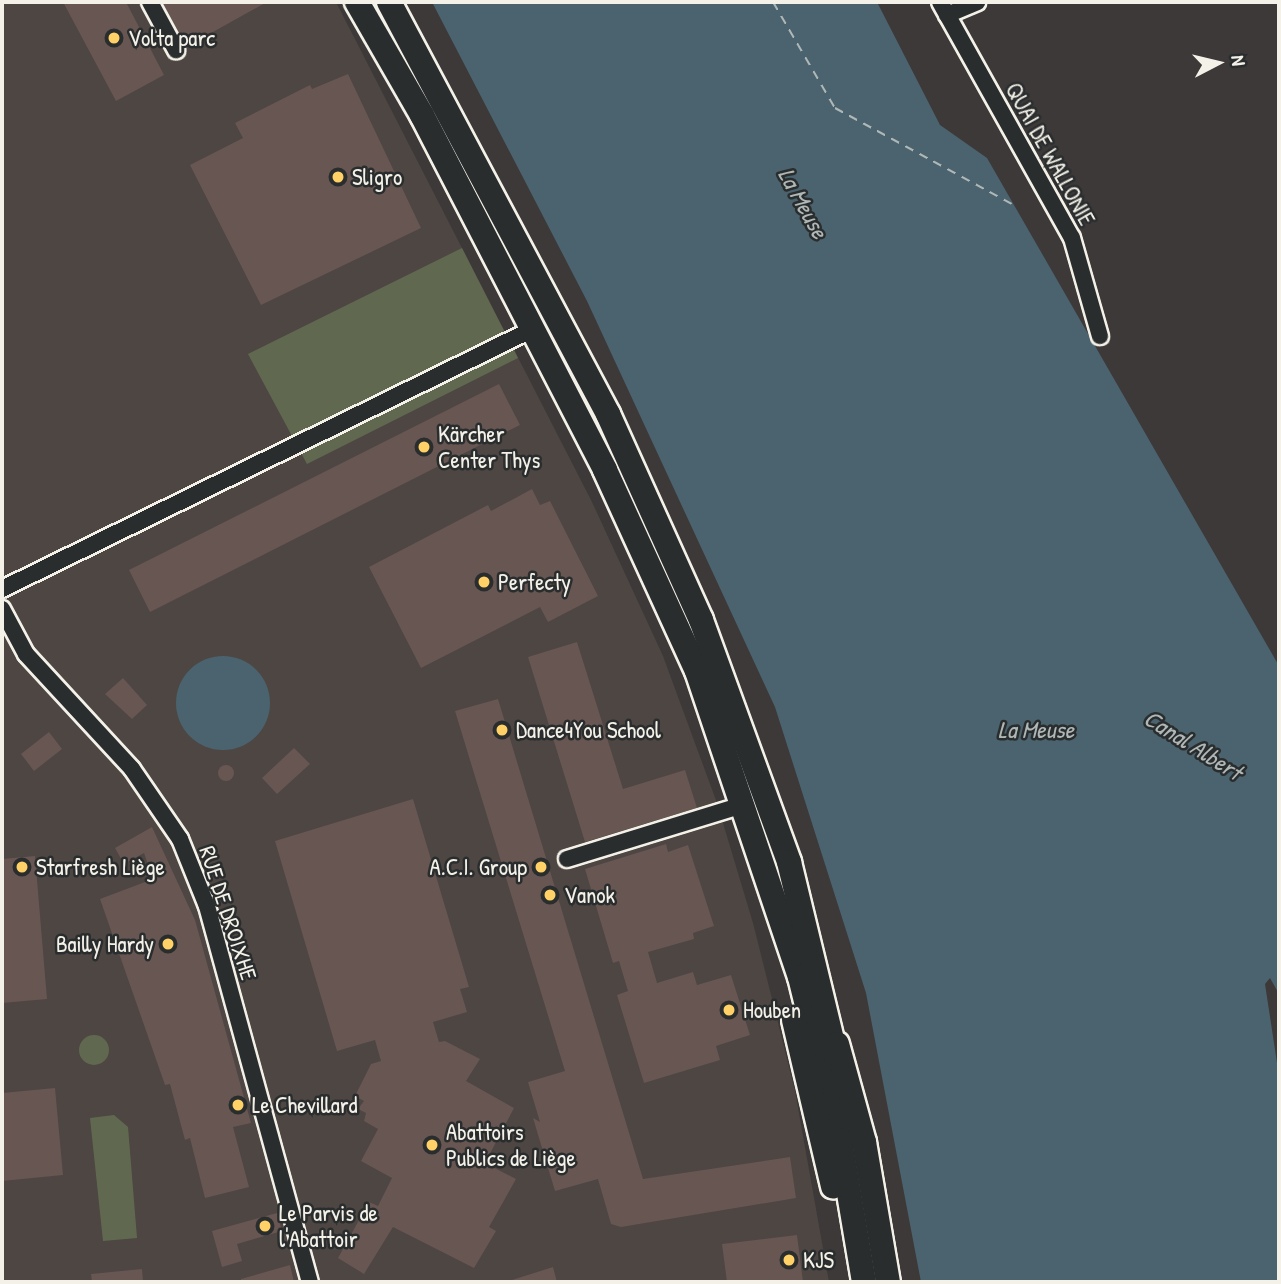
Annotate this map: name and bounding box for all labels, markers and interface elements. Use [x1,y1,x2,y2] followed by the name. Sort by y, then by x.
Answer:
[128,24,215,52] place label: Volta parc
[1183,28,1253,98] north arrow
[106,30,122,46] marker: Volta parc
[1225,54,1252,67] text: N
[999,78,1101,230] street label: QUAI DE WALLONIE
[352,163,402,191] place label: Sligro
[772,163,834,243] water label: La Meuse
[330,169,346,185] marker: Sligro
[438,420,540,474] place label: Kärcher Center Thys
[416,439,432,455] marker: Kärcher Center Thys
[498,568,571,596] place label: Perfecty
[476,574,492,590] marker: Perfecty
[1139,704,1247,786] water label: Canal Albert
[516,716,661,744] place label: Dance4You School
[998,716,1074,744] water label: La Meuse
[494,722,510,738] marker: Dance4You School
[193,843,263,983] street label: RUE DE DROIXHE
[36,853,165,881] place label: Starfresh Liège
[430,853,527,881] place label: A.C.I. Group
[14,859,30,875] marker: Starfresh Liège
[533,859,549,875] marker: A.C.I. Group
[564,881,615,909] place label: Vanok
[542,887,558,903] marker: Vanok
[56,930,154,958] place label: Bailly Hardy
[160,936,176,952] marker: Bailly Hardy
[743,996,801,1024] place label: Houben
[721,1002,737,1018] marker: Houben
[252,1091,358,1119] place label: Le Chevillard
[230,1097,246,1113] marker: Le Chevillard
[446,1118,576,1172] place label: Abattoirs Publics de Liège
[424,1137,440,1153] marker: Abattoirs Publics de Liège
[279,1199,378,1253] place label: Le Parvis de l'Abattoir
[257,1218,273,1234] marker: Le Parvis de l'Abattoir
[803,1246,834,1274] place label: KJS
[781,1252,797,1268] marker: KJS

